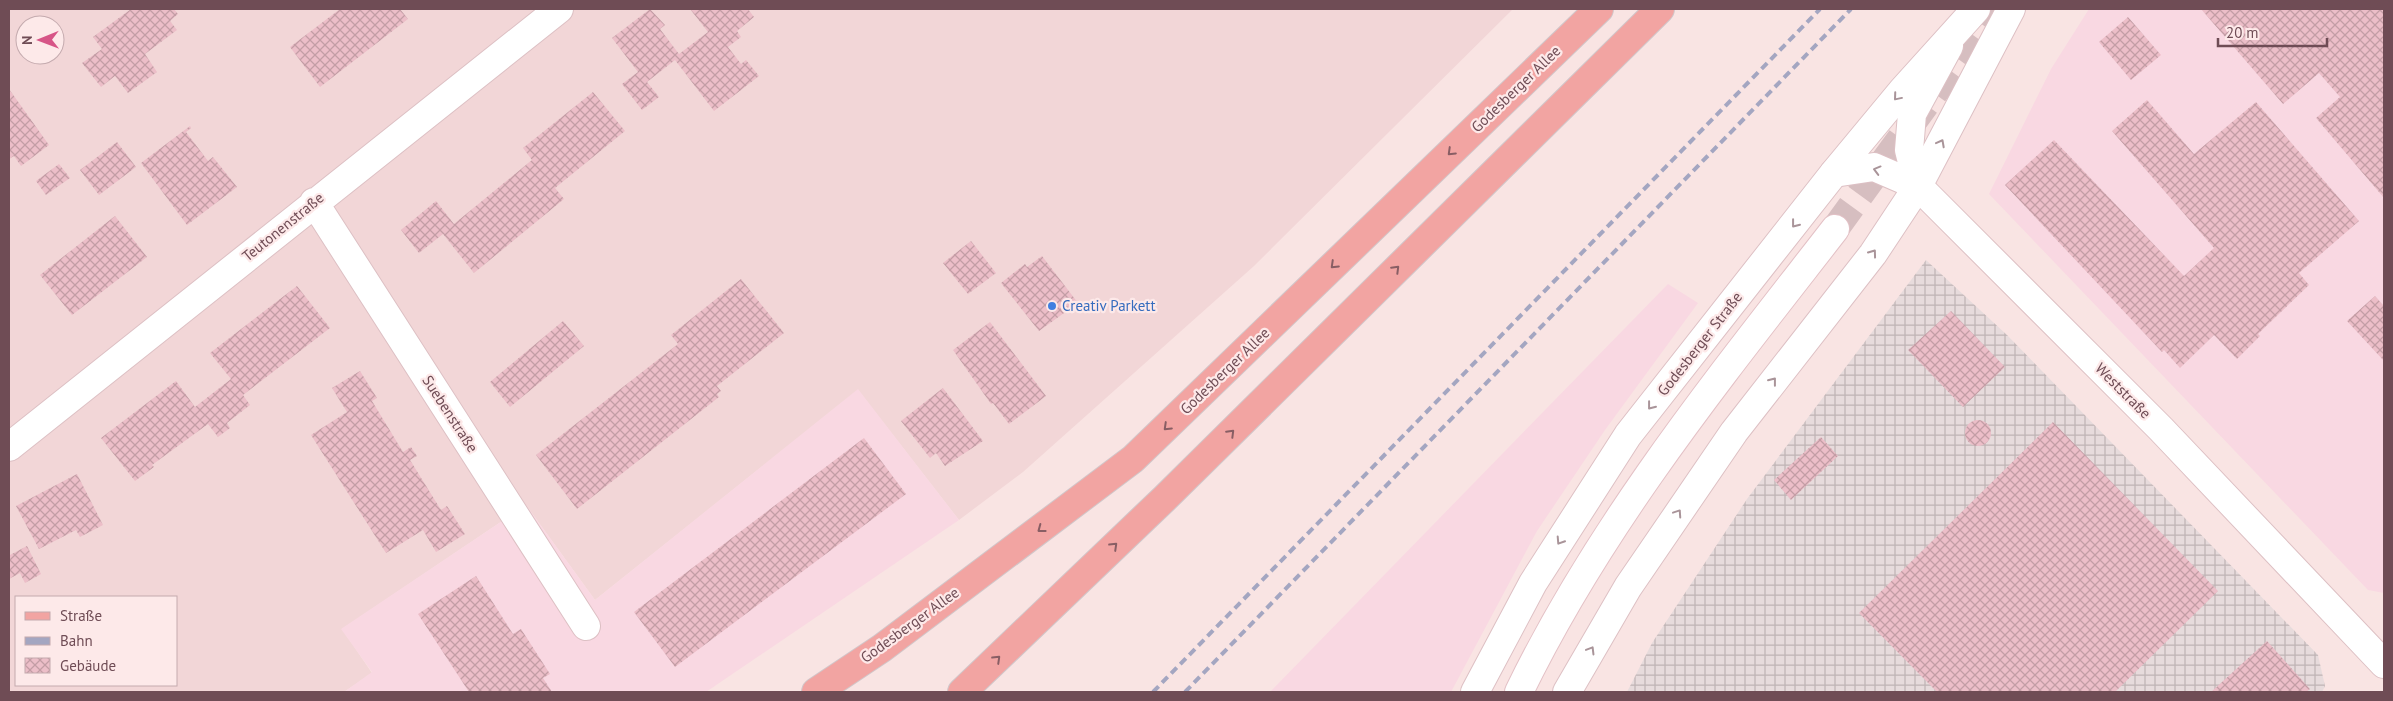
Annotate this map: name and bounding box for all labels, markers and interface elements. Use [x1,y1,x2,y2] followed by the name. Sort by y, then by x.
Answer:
[15,15,65,65] north arrow
[2218,15,2327,47] scale bar
[2226,23,2259,42] text: 20 m
[18,35,36,45] text: N
[1467,41,1564,136] street label: Godesberger Allee
[1893,92,1902,101] one-way arrow
[1935,139,1945,148] one-way arrow
[1448,146,1457,155] one-way arrow
[1873,165,1882,176] one-way arrow
[238,188,327,265] street label: Teutonenstraße
[1792,218,1800,227] one-way arrow
[1867,249,1876,259] one-way arrow
[1331,259,1340,268] one-way arrow
[1390,266,1399,275] one-way arrow
[1653,288,1746,400] street label: Godesberger Straße
[1062,296,1155,315] place label: Creativ Parkett
[1046,300,1058,312] marker: Creativ Parkett
[1176,323,1273,418] street label: Godesberger Allee
[2091,359,2155,423] street label: Weststraße
[418,372,482,456] street label: Suebenstraße
[1768,378,1776,387] one-way arrow
[1647,401,1656,410] one-way arrow
[1164,421,1173,430] one-way arrow
[1225,430,1234,439] one-way arrow
[1672,509,1681,519] one-way arrow
[1038,523,1047,531] one-way arrow
[1557,535,1566,545] one-way arrow
[1109,543,1118,552] one-way arrow
[857,583,963,667] street label: Godesberger Allee
[15,596,178,686] legend
[60,606,102,625] text: Straße
[60,631,93,650] text: Bahn
[1584,646,1594,655] one-way arrow
[991,655,1000,664] one-way arrow
[60,656,116,675] text: Gebäude

